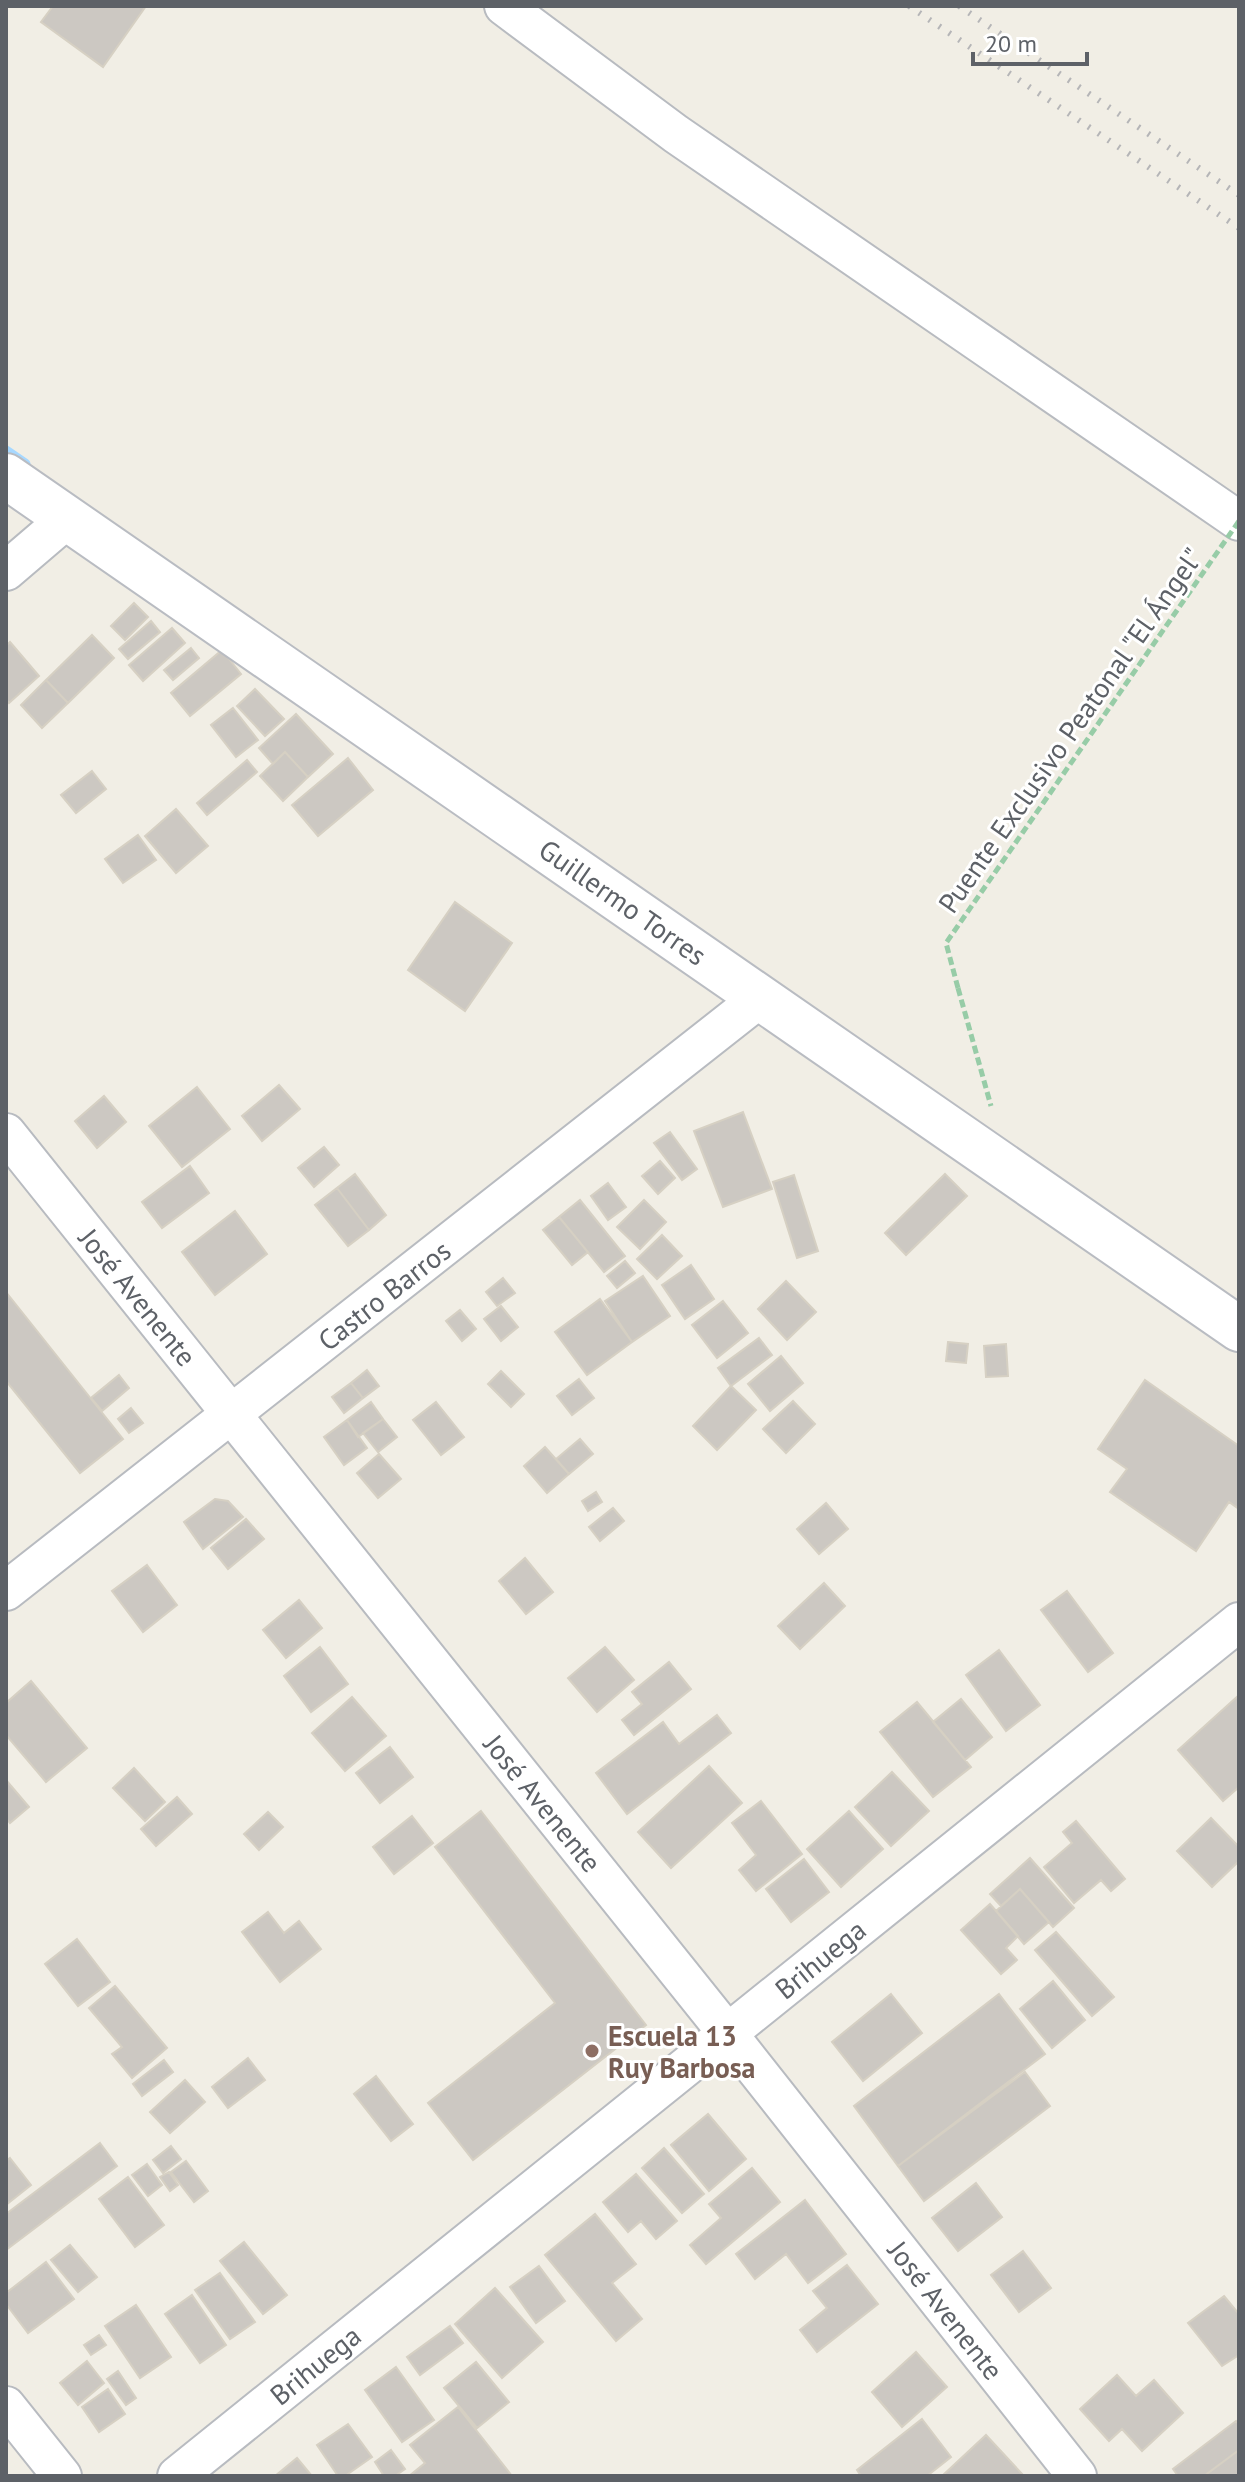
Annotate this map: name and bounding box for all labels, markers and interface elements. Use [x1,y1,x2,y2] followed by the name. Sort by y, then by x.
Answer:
[973,16,1087,66] scale bar
[985,28,1037,59] text: 20 m
[929,540,1211,920] street label: Puente Exclusivo Peatonal "El Ángel"
[532,831,714,973] street label: Guillermo Torres
[70,1220,205,1373] street label: José Avenente
[310,1232,458,1358] street label: Castro Barros
[475,1726,610,1879] street label: José Avenente
[767,1911,873,2007] street label: Brihuega
[608,2017,755,2086] place label: Escuela 13 Ruy Barbosa
[583,2042,601,2060] marker: Escuela 13 Ruy Barbosa
[879,2232,1012,2387] street label: José Avenente
[262,2317,368,2413] street label: Brihuega

